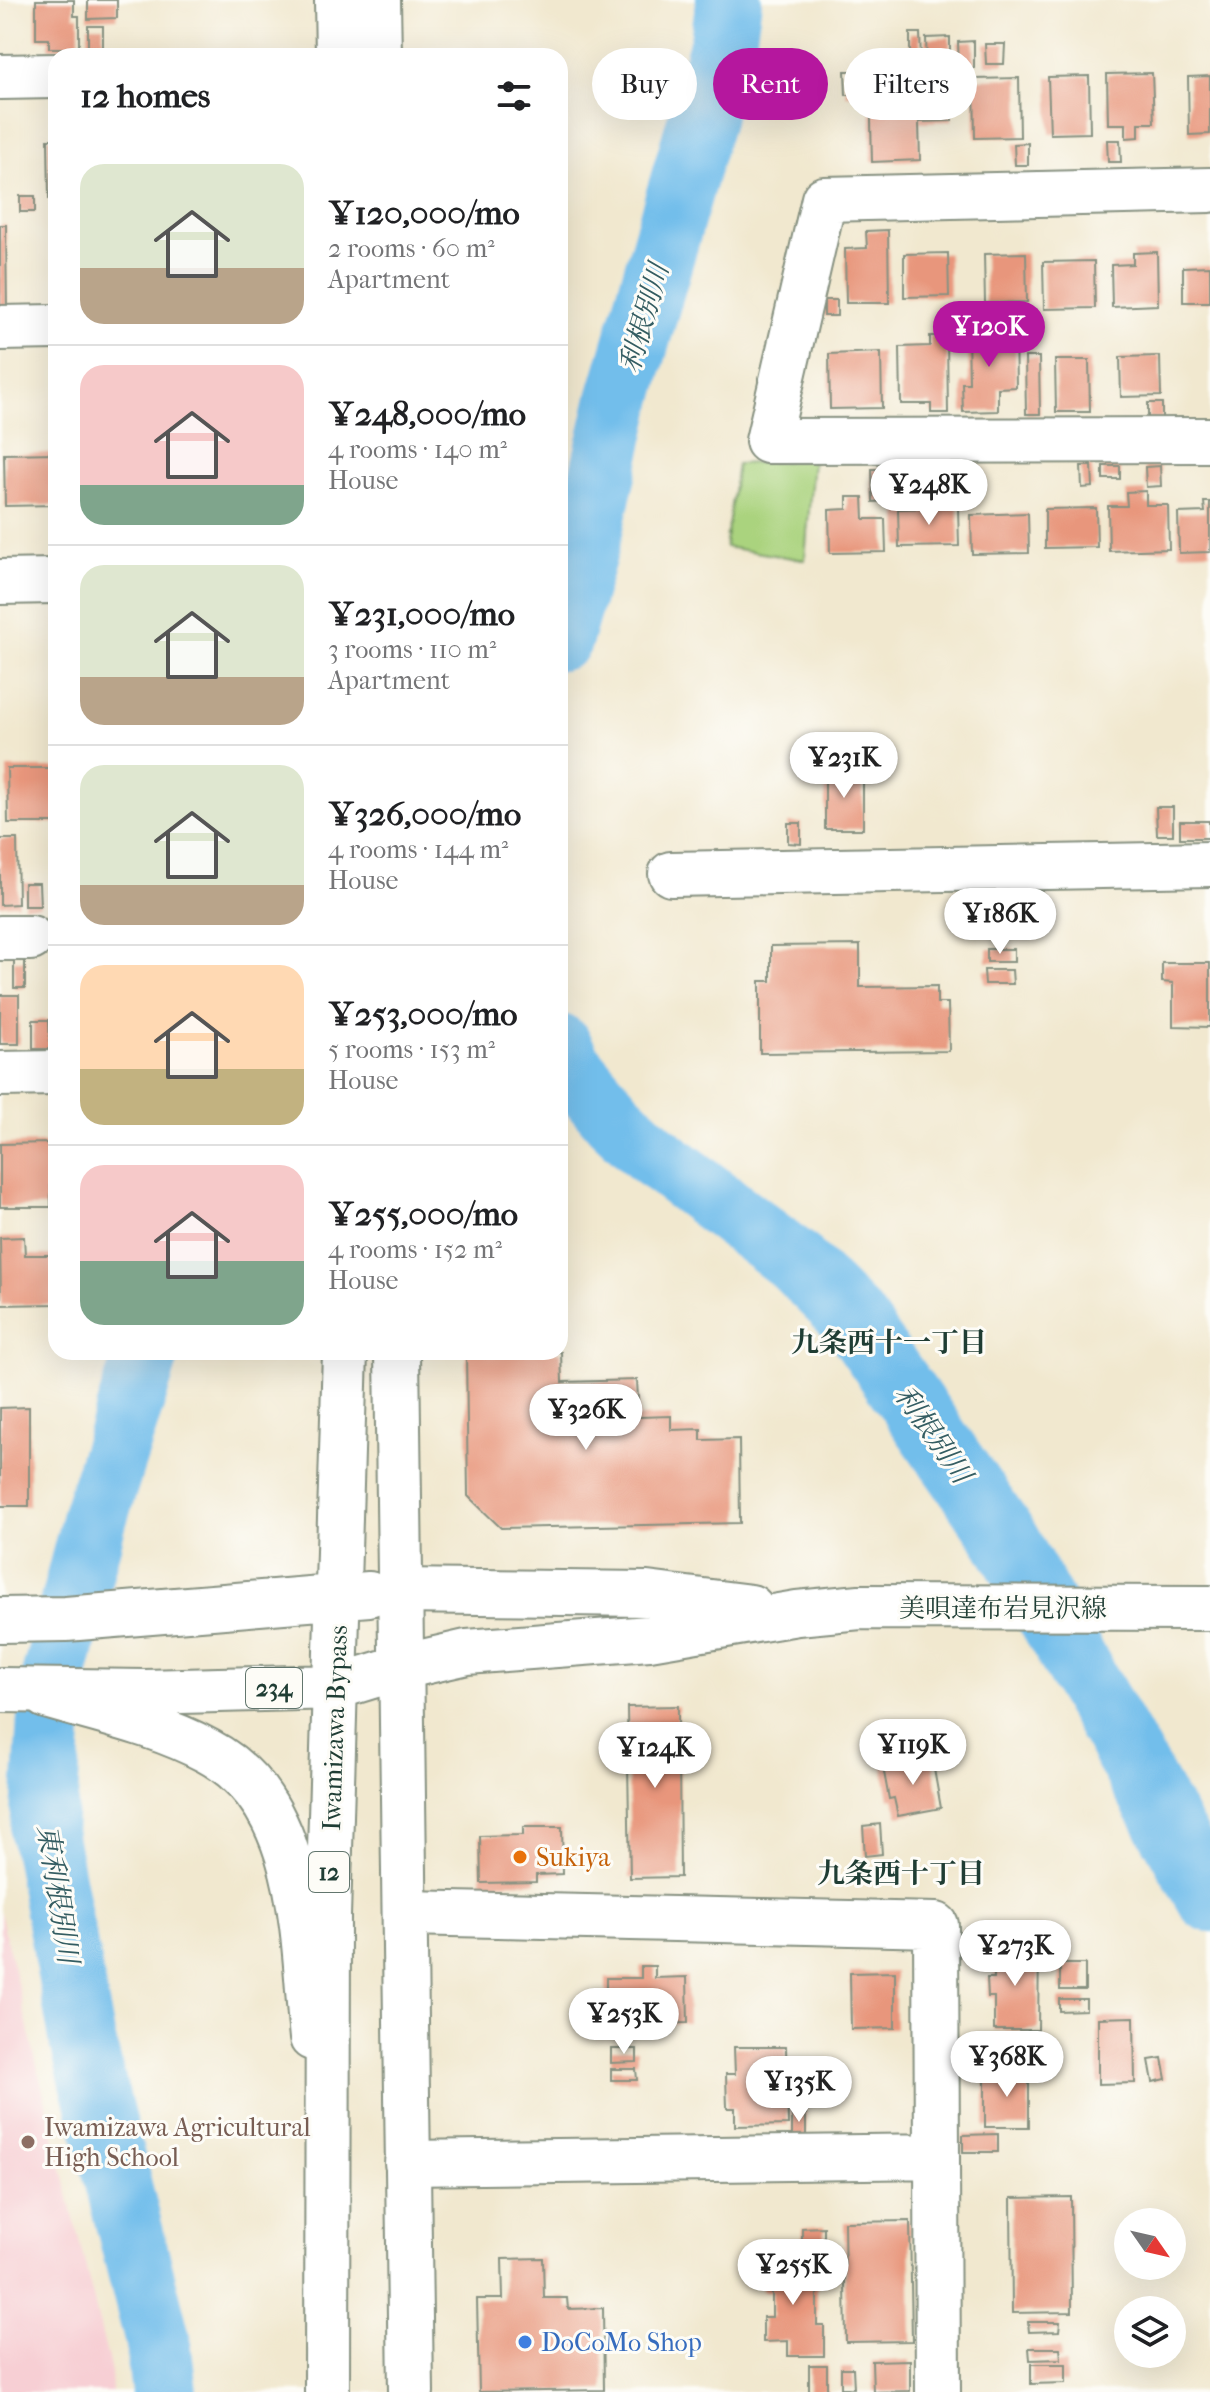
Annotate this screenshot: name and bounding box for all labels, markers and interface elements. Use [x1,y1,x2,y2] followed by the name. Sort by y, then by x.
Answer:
[592,48,697,120] chip: Buy
[713,48,828,120] chip: Rent
[844,48,977,120] chip: Filters
[492,74,536,118] icon: filters
[80,76,210,116] text: 12 homes
[328,193,520,233] text: ¥120,000/mo
[144,196,240,292] icon: home
[328,233,495,264] text: 2 rooms · 60 m²
[613,257,676,376] water label: 利根別川
[328,264,450,295] text: Apartment
[933,301,1045,369] pin: ¥120K
[951,311,1027,342] text: ¥120K
[328,394,526,434] text: ¥248,000/mo
[144,397,240,493] icon: home
[328,434,507,465] text: 4 rooms · 140 m²
[873,459,985,527] pin: ¥248K
[328,465,398,496] text: House
[889,469,969,500] text: ¥248K
[328,594,515,634] text: ¥231,000/mo
[144,597,240,693] icon: home
[328,634,496,665] text: 3 rooms · 110 m²
[328,665,450,696] text: Apartment
[788,732,900,800] pin: ¥231K
[808,742,880,773] text: ¥231K
[328,794,521,834] text: ¥326,000/mo
[144,797,240,893] icon: home
[328,834,508,865] text: 4 rooms · 144 m²
[328,865,398,896] text: House
[944,888,1056,956] pin: ¥186K
[962,898,1038,929] text: ¥186K
[328,994,518,1034] text: ¥253,000/mo
[144,997,240,1093] icon: home
[328,1034,495,1065] text: 5 rooms · 153 m²
[328,1065,398,1096] text: House
[328,1194,518,1234] text: ¥255,000/mo
[144,1197,240,1293] icon: home
[328,1234,502,1265] text: 4 rooms · 152 m²
[328,1265,398,1296] text: House
[791,1326,987,1359] district label: 九条西十一丁目
[887,1379,980,1492] water label: 利根別川
[530,1384,642,1452] pin: ¥326K
[547,1394,625,1425] text: ¥326K
[899,1593,1107,1624] street label: 美唄達布岩見沢線
[316,1625,354,1831] street label: Iwamizawa Bypass
[246,1668,302,1708] road number: 234
[857,1719,969,1787] pin: ¥119K
[599,1722,711,1790] pin: ¥124K
[877,1729,949,1760] text: ¥119K
[616,1732,694,1763] text: ¥124K
[31,1822,86,1969] water label: 東利根別川
[536,1842,611,1873] place label: Sukiya
[511,1848,529,1866] marker: Sukiya
[309,1852,349,1892] road number: 12
[817,1857,985,1890] district label: 九条西十丁目
[959,1920,1071,1988] pin: ¥273K
[977,1930,1053,1961] text: ¥273K
[568,1988,680,2056] pin: ¥253K
[587,1998,661,2029] text: ¥253K
[951,2031,1063,2099] pin: ¥368K
[969,2041,1045,2072] text: ¥368K
[743,2056,855,2124] pin: ¥135K
[764,2066,834,2097] text: ¥135K
[44,2112,311,2173] place label: Iwamizawa Agricultural High School
[19,2133,37,2151] marker: Iwamizawa Agricultural High School
[1114,2208,1186,2280] north arrow
[1114,2208,1186,2368] map controls
[737,2239,849,2307] pin: ¥255K
[756,2249,830,2280] text: ¥255K
[1114,2296,1186,2368] button: layers
[541,2327,702,2358] place label: DoCoMo Shop
[516,2333,534,2351] marker: DoCoMo Shop

